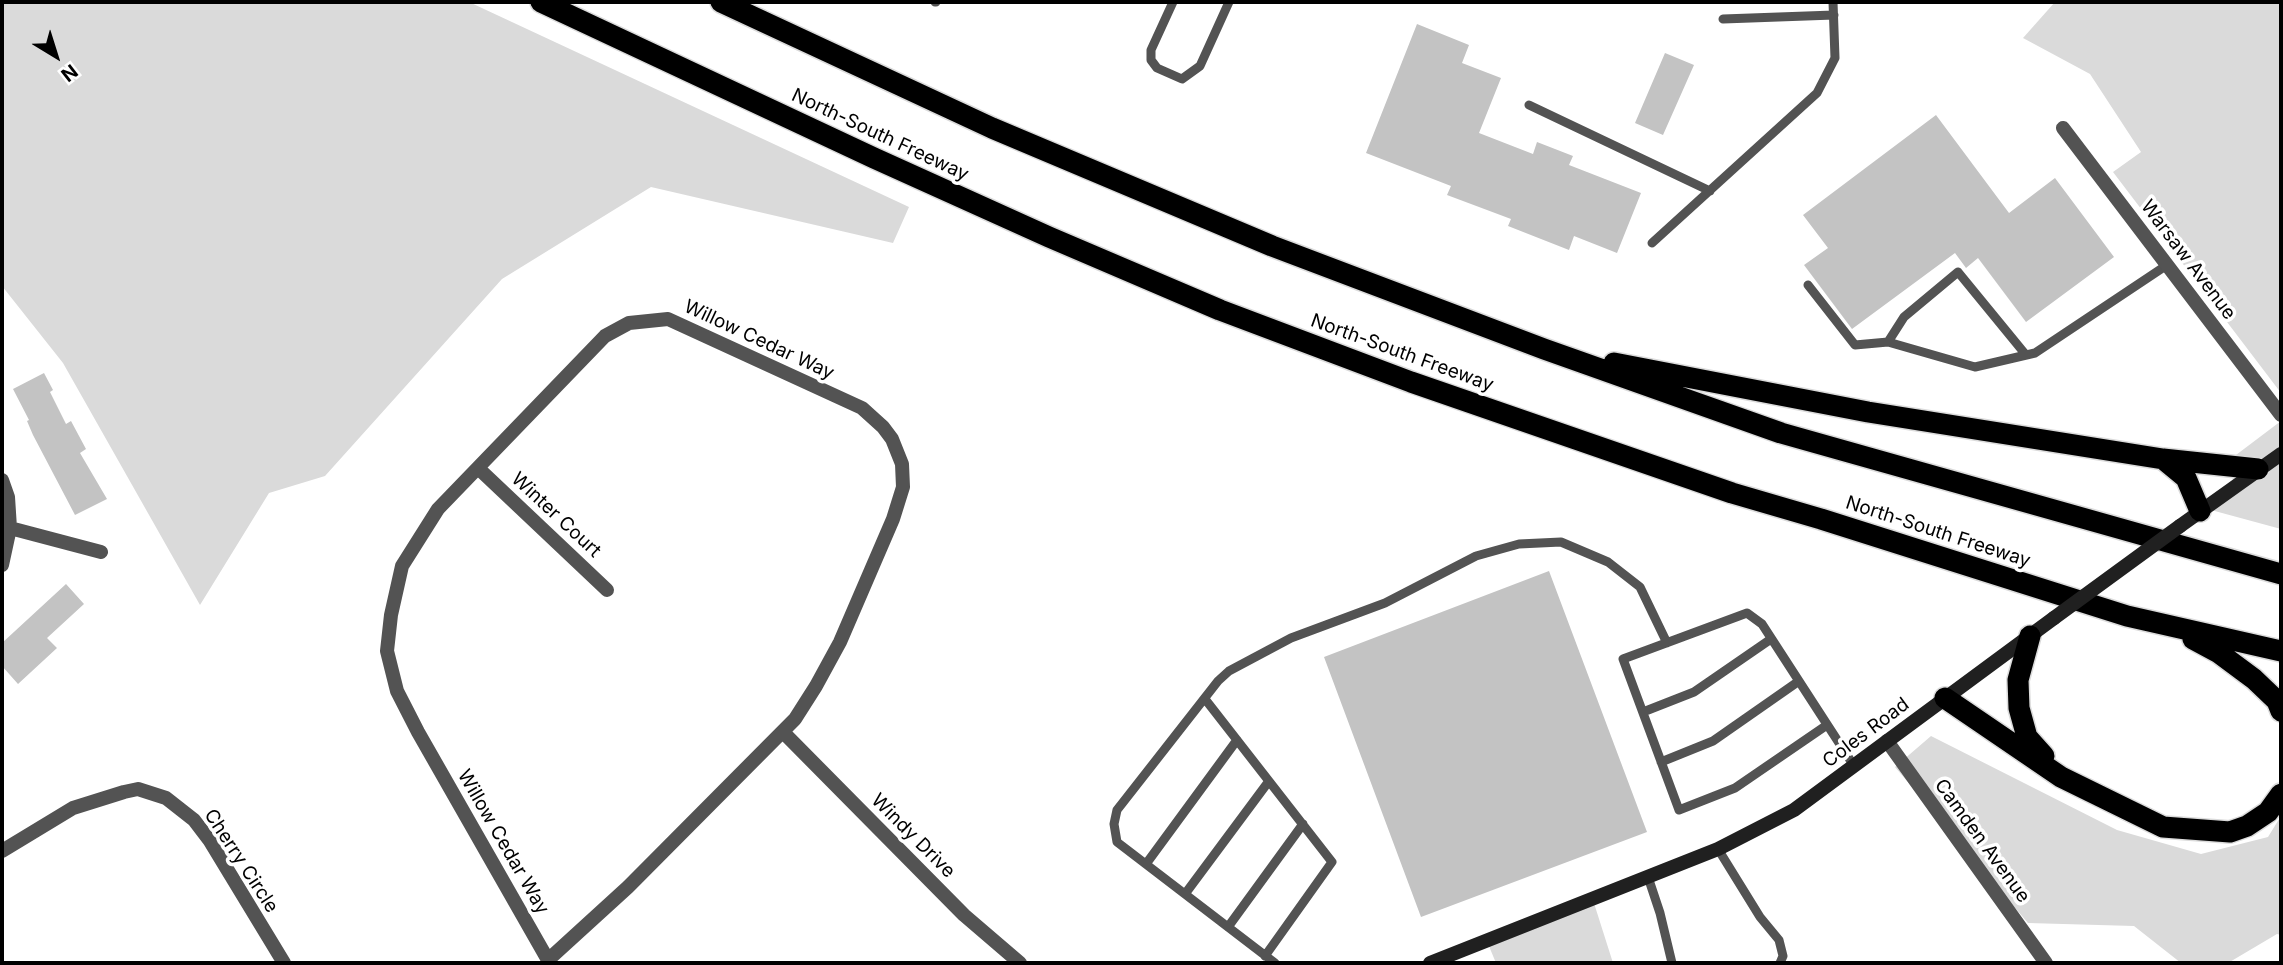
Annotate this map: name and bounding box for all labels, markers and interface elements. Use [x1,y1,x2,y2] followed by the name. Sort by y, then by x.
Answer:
[21,21,91,91] north arrow
[56,59,82,86] text: N
[788,84,972,186] street label: North-South Freeway
[2136,196,2240,324] street label: Warsaw Avenue
[680,295,838,385] street label: Willow Cedar Way
[1307,309,1497,397] street label: North-South Freeway
[506,468,606,562] street label: Winter Court
[1843,491,2033,573] street label: North-South Freeway
[1818,693,1914,773] street label: Coles Road
[452,766,554,918] street label: Willow Cedar Way
[1930,775,2034,907] street label: Camden Avenue
[866,789,960,883] street label: Windy Drive
[199,805,283,917] street label: Cherry Circle

